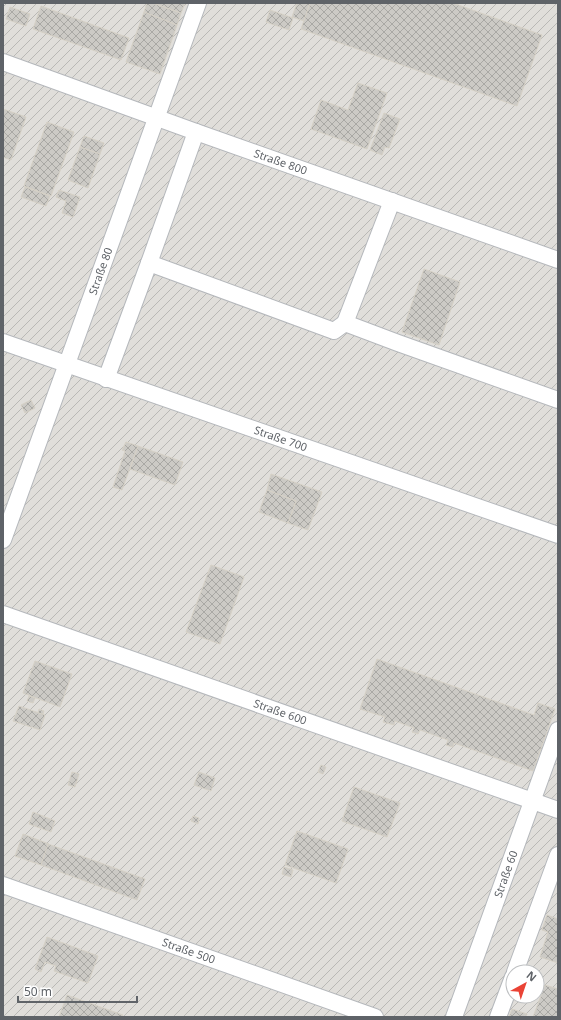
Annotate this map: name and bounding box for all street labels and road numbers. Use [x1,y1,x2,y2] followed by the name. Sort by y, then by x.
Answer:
[252,145,309,178] street label: Straße 800
[85,245,116,297] street label: Straße 80
[252,422,310,454] street label: Straße 700
[252,695,309,728] street label: Straße 600
[490,848,521,900] street label: Straße 60
[160,934,217,967] street label: Straße 500

